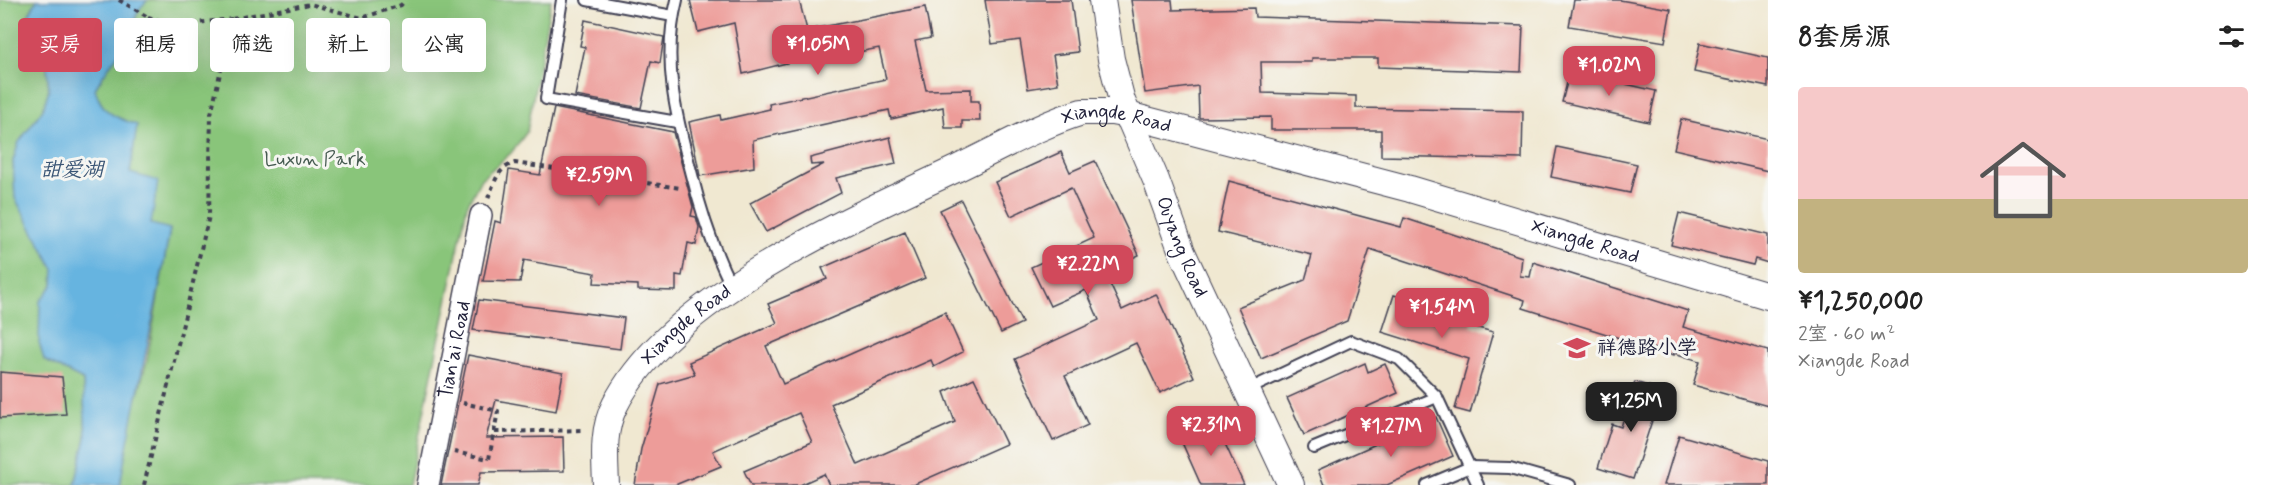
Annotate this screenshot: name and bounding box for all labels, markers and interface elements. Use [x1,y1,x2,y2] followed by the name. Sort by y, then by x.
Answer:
[18,18,102,72] chip: 买房
[114,18,198,72] chip: 租房
[210,18,294,72] chip: 筛选
[306,18,390,72] chip: 新上
[402,18,486,72] chip: 公寓
[2215,20,2248,53] icon: filters
[1798,21,1891,55] text: 8套房源
[769,25,867,76] pin: ¥1.05M
[786,31,850,58] text: ¥1.05M
[1560,46,1658,97] pin: ¥1.02M
[1577,52,1641,79] text: ¥1.02M
[1057,98,1174,139] street label: Xiangde Road
[1969,126,2077,234] icon: home
[264,146,366,173] park label: Luxun Park
[41,156,105,184] water label: 甜爱湖
[550,156,648,207] pin: ¥2.59M
[566,162,632,189] text: ¥2.59M
[1150,193,1215,302] street label: Ouyang Road
[1528,212,1643,270] street label: Xiangde Road
[1039,245,1137,296] pin: ¥2.22M
[1056,251,1120,278] text: ¥2.22M
[634,278,737,371] street label: Xiangde Road
[1798,285,1924,319] text: ¥1,250,000
[1393,288,1491,339] pin: ¥1.54M
[1409,294,1475,321] text: ¥1.54M
[432,298,477,401] street label: Tian'ai Road
[1798,321,1895,348] text: 2室 · 60 m²
[1562,333,1592,363] school or university icon: 祥德路小学
[1597,335,1697,362] place label: 祥德路小学
[1798,348,1910,375] text: Xiangde Road
[1582,382,1680,433] pin: ¥1.25M
[1600,388,1662,415] text: ¥1.25M
[1162,406,1260,457] pin: ¥2.31M
[1342,407,1440,458] pin: ¥1.27M
[1181,412,1241,439] text: ¥2.31M
[1360,413,1422,440] text: ¥1.27M

